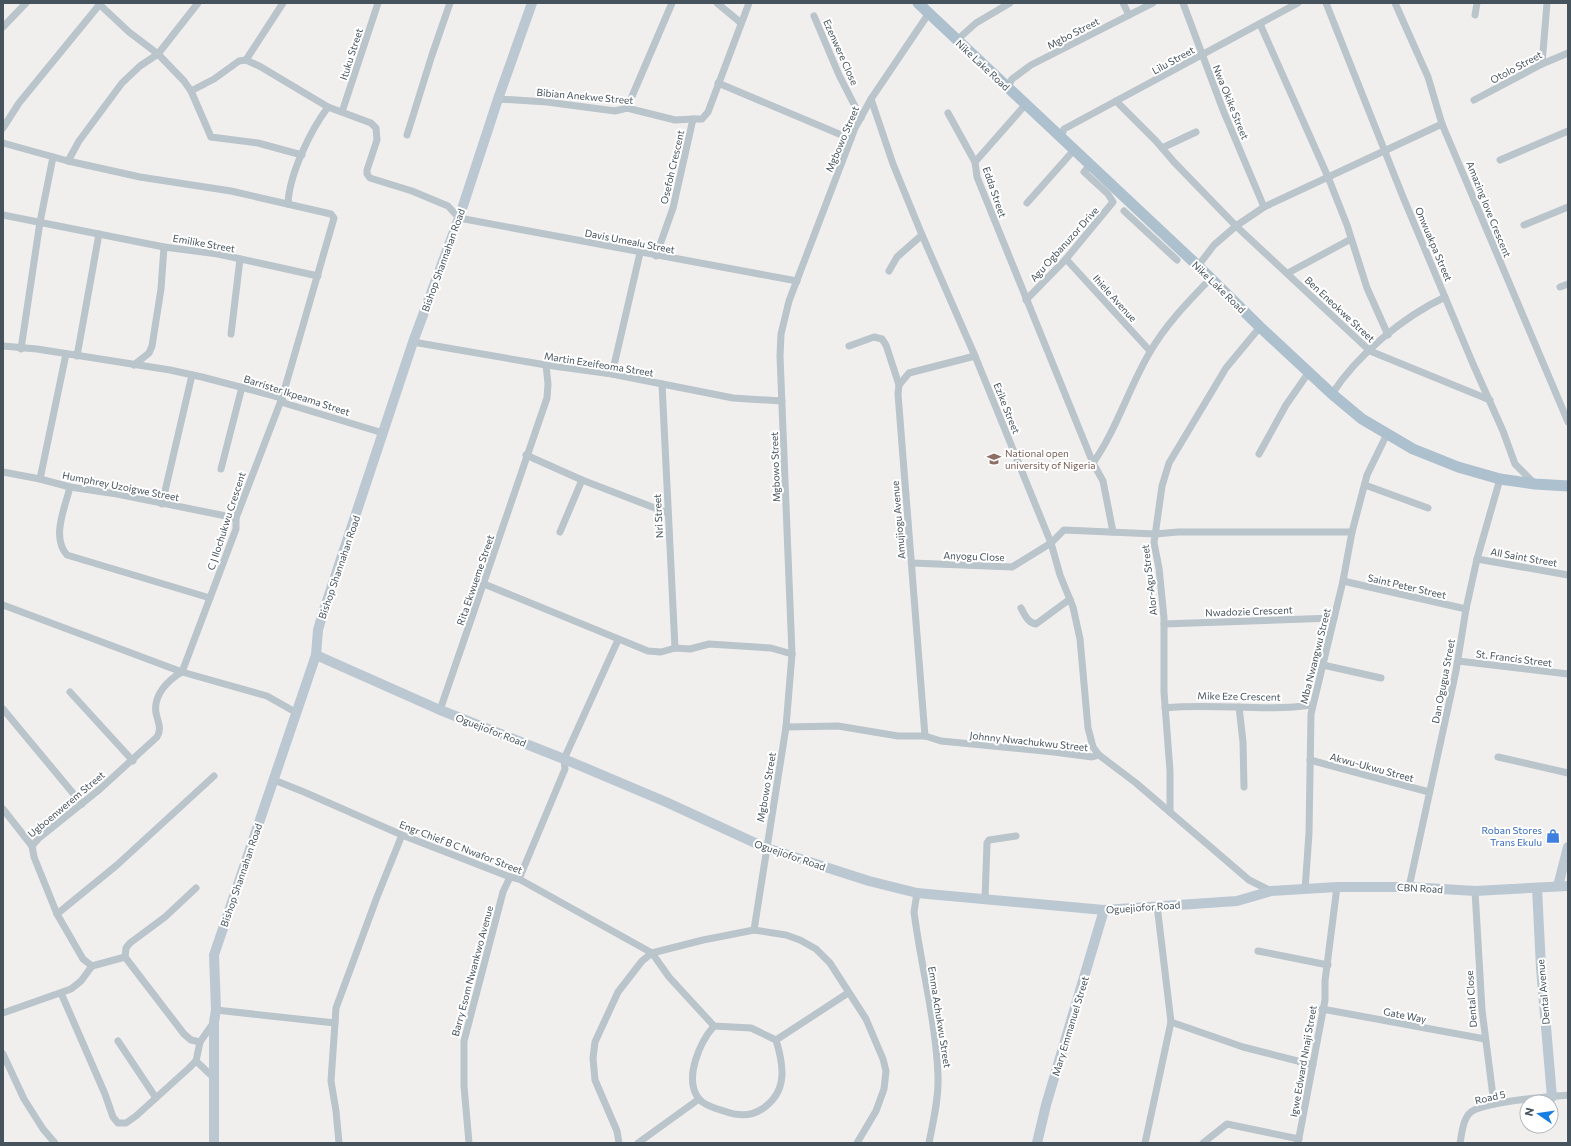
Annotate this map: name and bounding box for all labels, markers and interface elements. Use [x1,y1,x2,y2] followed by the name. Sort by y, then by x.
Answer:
[1045,15,1101,51] street label: Mgbo Street
[821,17,861,87] street label: Ezenwere Close
[337,27,365,81] street label: Ituku Street
[954,37,1013,93] street label: Nike Lake Road
[1150,43,1196,77] street label: Lilu Street
[1488,48,1544,86] street label: Otolo Street
[1211,63,1251,141] street label: Nwa Okike Street
[536,86,634,106] street label: Bibian Anekwe Street
[823,104,861,174] street label: Mgbowo Street
[658,129,686,205] street label: Osefoh Crescent
[1464,159,1514,259] street label: Amazing love Crescent
[981,165,1009,219] street label: Edda Street
[1027,204,1101,284] street label: Agu Ogbanuzor Drive
[1413,205,1455,283] street label: Onwuakpa Street
[419,207,467,313] street label: Bishop Shannahan Road
[584,226,676,256] street label: Davis Umealu Street
[172,232,236,254] street label: Emilike Street
[1190,259,1248,316] street label: Nike Lake Road
[1091,272,1139,324] street label: Ihiele Avenue
[1303,274,1377,344] street label: Ben Eneokwe Street
[543,349,655,379] street label: Martin Ezeifeoma Street
[242,372,352,418] street label: Barrister Ikpeama Street
[991,381,1023,435] street label: Ezike Street
[768,432,782,502] street label: Mgbowo Street
[1005,447,1096,471] place label: National open university of Nigeria
[986,451,1002,467] school or university icon: National open university of Nigeria
[61,469,181,503] street label: Humphrey Uzoigwe Street
[204,470,248,572] street label: C J Ilochukwu Crescent
[889,480,907,560] street label: Amujiogu Avenue
[651,494,665,538] street label: Nri Street
[316,514,362,620] street label: Bishop Shannahan Road
[454,533,496,627] street label: Rita Ekwueme Street
[1139,544,1159,616] street label: Alor-Agu Street
[1490,545,1558,569] street label: All Saint Street
[943,549,1005,563] street label: Anyogu Close
[1367,571,1447,601] street label: Saint Peter Street
[1205,603,1293,619] street label: Nwadozie Crescent
[1297,607,1333,705] street label: Mba Nwangwu Street
[1429,638,1457,724] street label: Dan Ogugua Street
[1475,647,1553,669] street label: St. Francis Street
[1197,689,1281,703] street label: Mike Eze Crescent
[454,711,528,749] street label: Oguejiofor Road
[969,729,1089,753] street label: Johnny Nwachukwu Street
[1329,750,1415,784] street label: Akwu-Ukwu Street
[754,751,778,823] street label: Mgbowo Street
[25,768,107,840] street label: Ugboenwerem Street
[398,818,524,876] street label: Engr Chief B C Nwafor Street
[218,822,264,928] street label: Bishop Shannahan Road
[1481,824,1542,848] place label: Roban Stores Trans Ekulu
[1545,828,1561,844] shop icon: Roban Stores Trans Ekulu
[753,837,827,873] street label: Oguejiofor Road
[1397,881,1444,895] street label: CBN Road
[1105,898,1181,916] street label: Oguejiofor Road
[449,904,495,1038] street label: Barry Esom Nwankwo Avenue
[1534,959,1552,1025] street label: Dental Avenue
[926,965,954,1069] street label: Emma Achukwu Street
[1463,970,1479,1028] street label: Dental Close
[1049,975,1091,1077] street label: Mary Emmanuel Street
[1287,1004,1319,1118] street label: Igwe Edward Nnaji Street
[1382,1005,1428,1025] street label: Gate Way
[1474,1088,1507,1106] street label: Road 5
[1519,1094,1559,1134] north arrow
[1522,1106,1536,1117] text: N

